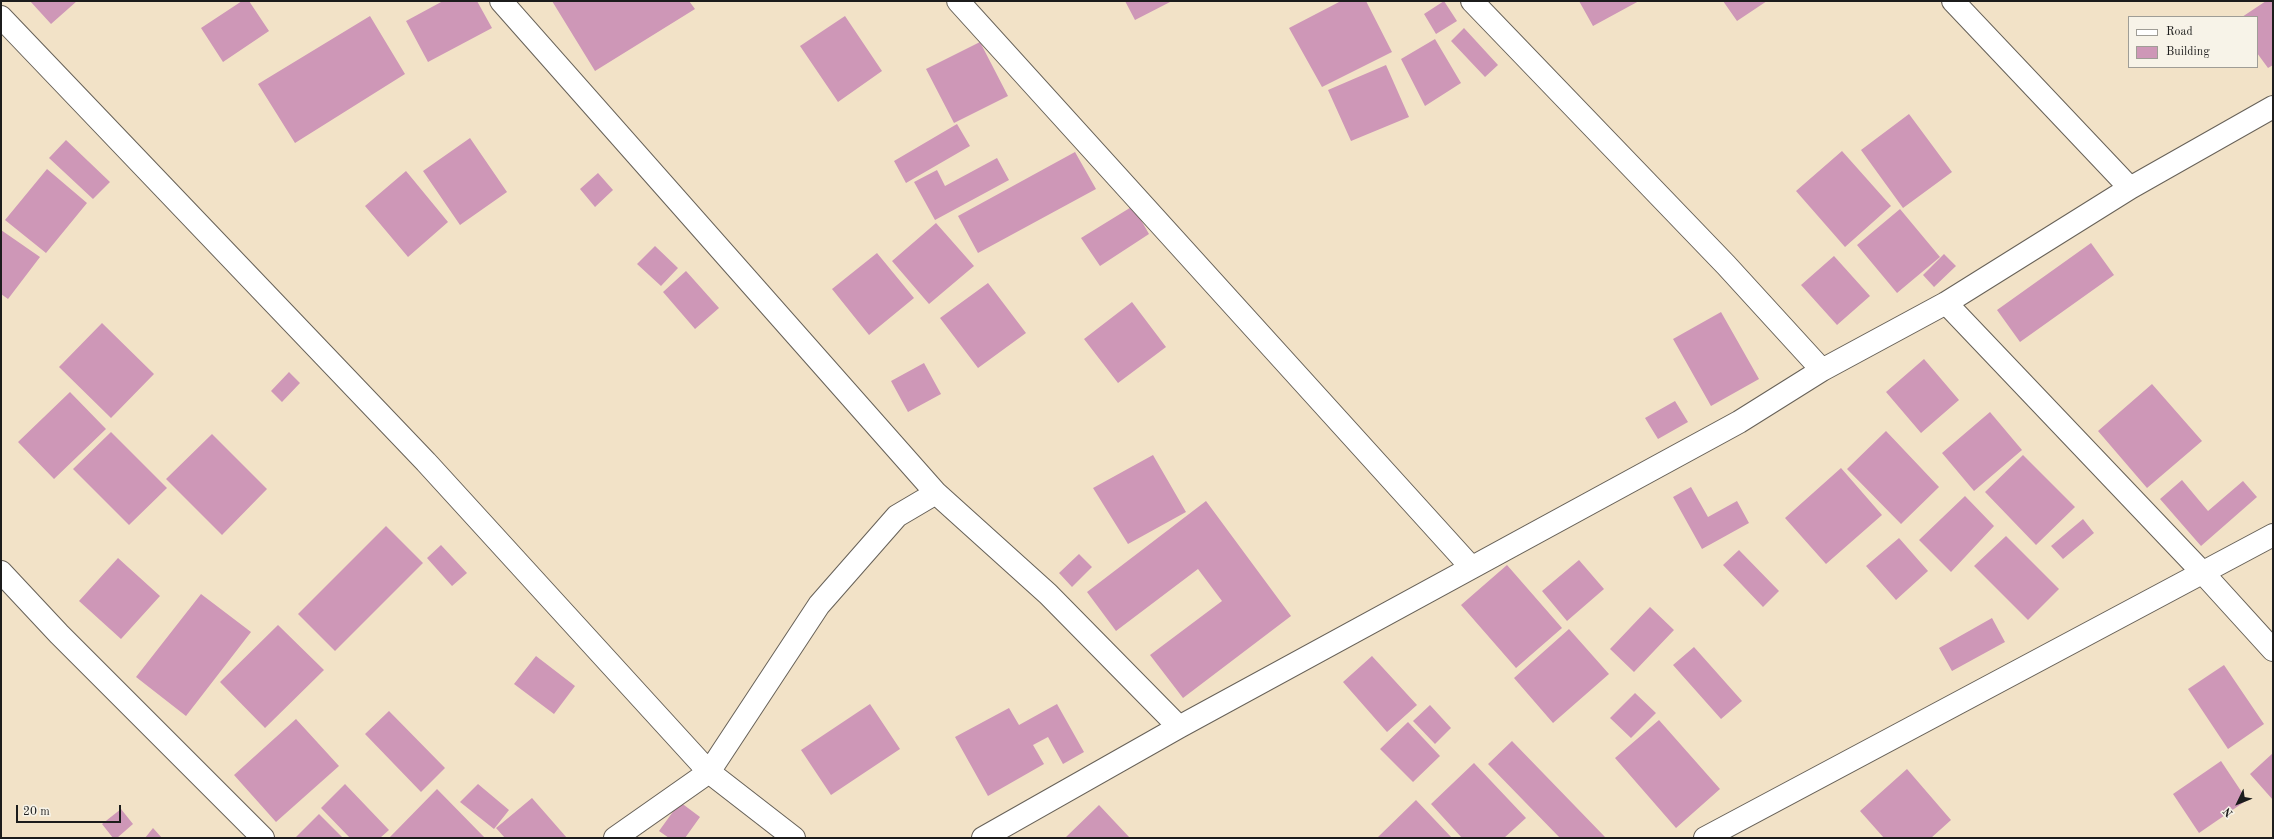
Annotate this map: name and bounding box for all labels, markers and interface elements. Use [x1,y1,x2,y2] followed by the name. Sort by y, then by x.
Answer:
[2128,16,2258,68] legend
[2166,26,2193,38] text: Road
[2166,46,2210,58] text: Building
[2218,783,2258,823] north arrow
[18,797,123,823] scale bar
[2222,805,2236,818] text: N
[23,806,50,818] text: 20 m

